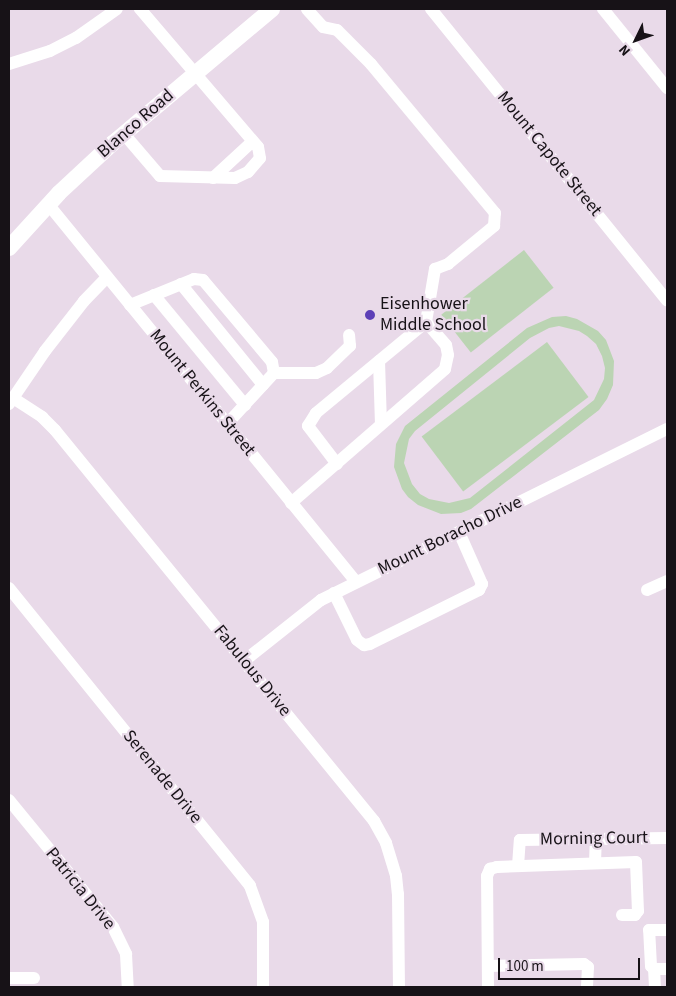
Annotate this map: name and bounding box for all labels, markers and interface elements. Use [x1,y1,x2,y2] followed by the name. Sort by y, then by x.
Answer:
[611,15,661,65] north arrow
[614,40,635,60] text: N
[93,85,179,163] street label: Blanco Road
[492,87,606,221] street label: Mount Capote Street
[380,294,486,336] place label: Eisenhower Middle School
[364,309,376,321] marker: Eisenhower Middle School
[144,325,260,461] street label: Mount Perkins Street
[374,492,526,580] street label: Mount Boracho Drive
[209,621,295,721] street label: Fabulous Drive
[118,726,206,828] street label: Serenade Drive
[540,827,648,851] street label: Morning Court
[40,844,120,934] street label: Patricia Drive
[501,948,644,980] scale bar
[506,956,544,977] text: 100 m

